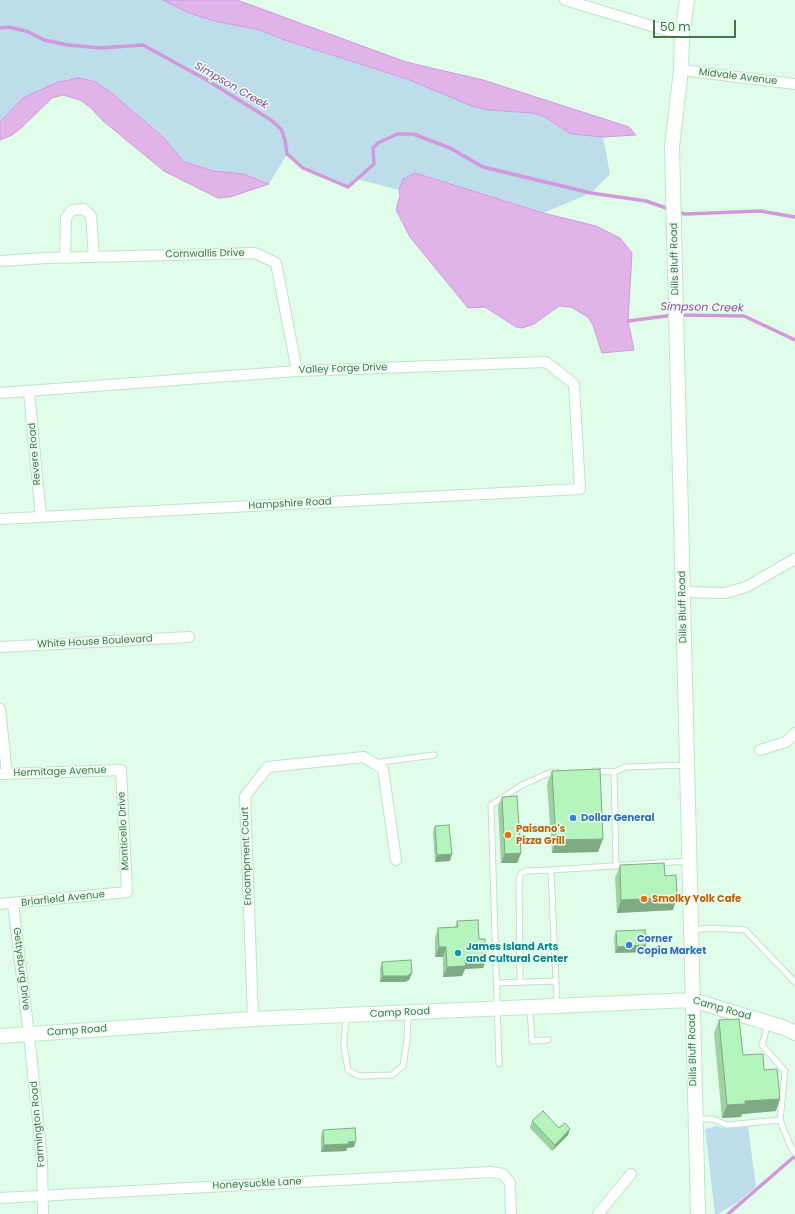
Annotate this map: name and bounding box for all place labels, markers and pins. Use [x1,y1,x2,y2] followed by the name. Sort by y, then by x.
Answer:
[581,812,654,824] place label: Dollar General
[568,813,578,823] marker: Dollar General
[516,823,565,846] place label: Paisano's Pizza Grill
[503,830,513,840] marker: Paisano's Pizza Grill
[652,893,741,905] place label: Smolky Yolk Cafe
[639,894,649,904] marker: Smolky Yolk Cafe
[637,933,706,956] place label: Corner Copia Market
[624,940,634,950] marker: Corner Copia Market
[466,941,568,964] place label: James Island Arts and Cultural Center
[453,948,463,958] marker: James Island Arts and Cultural Center

